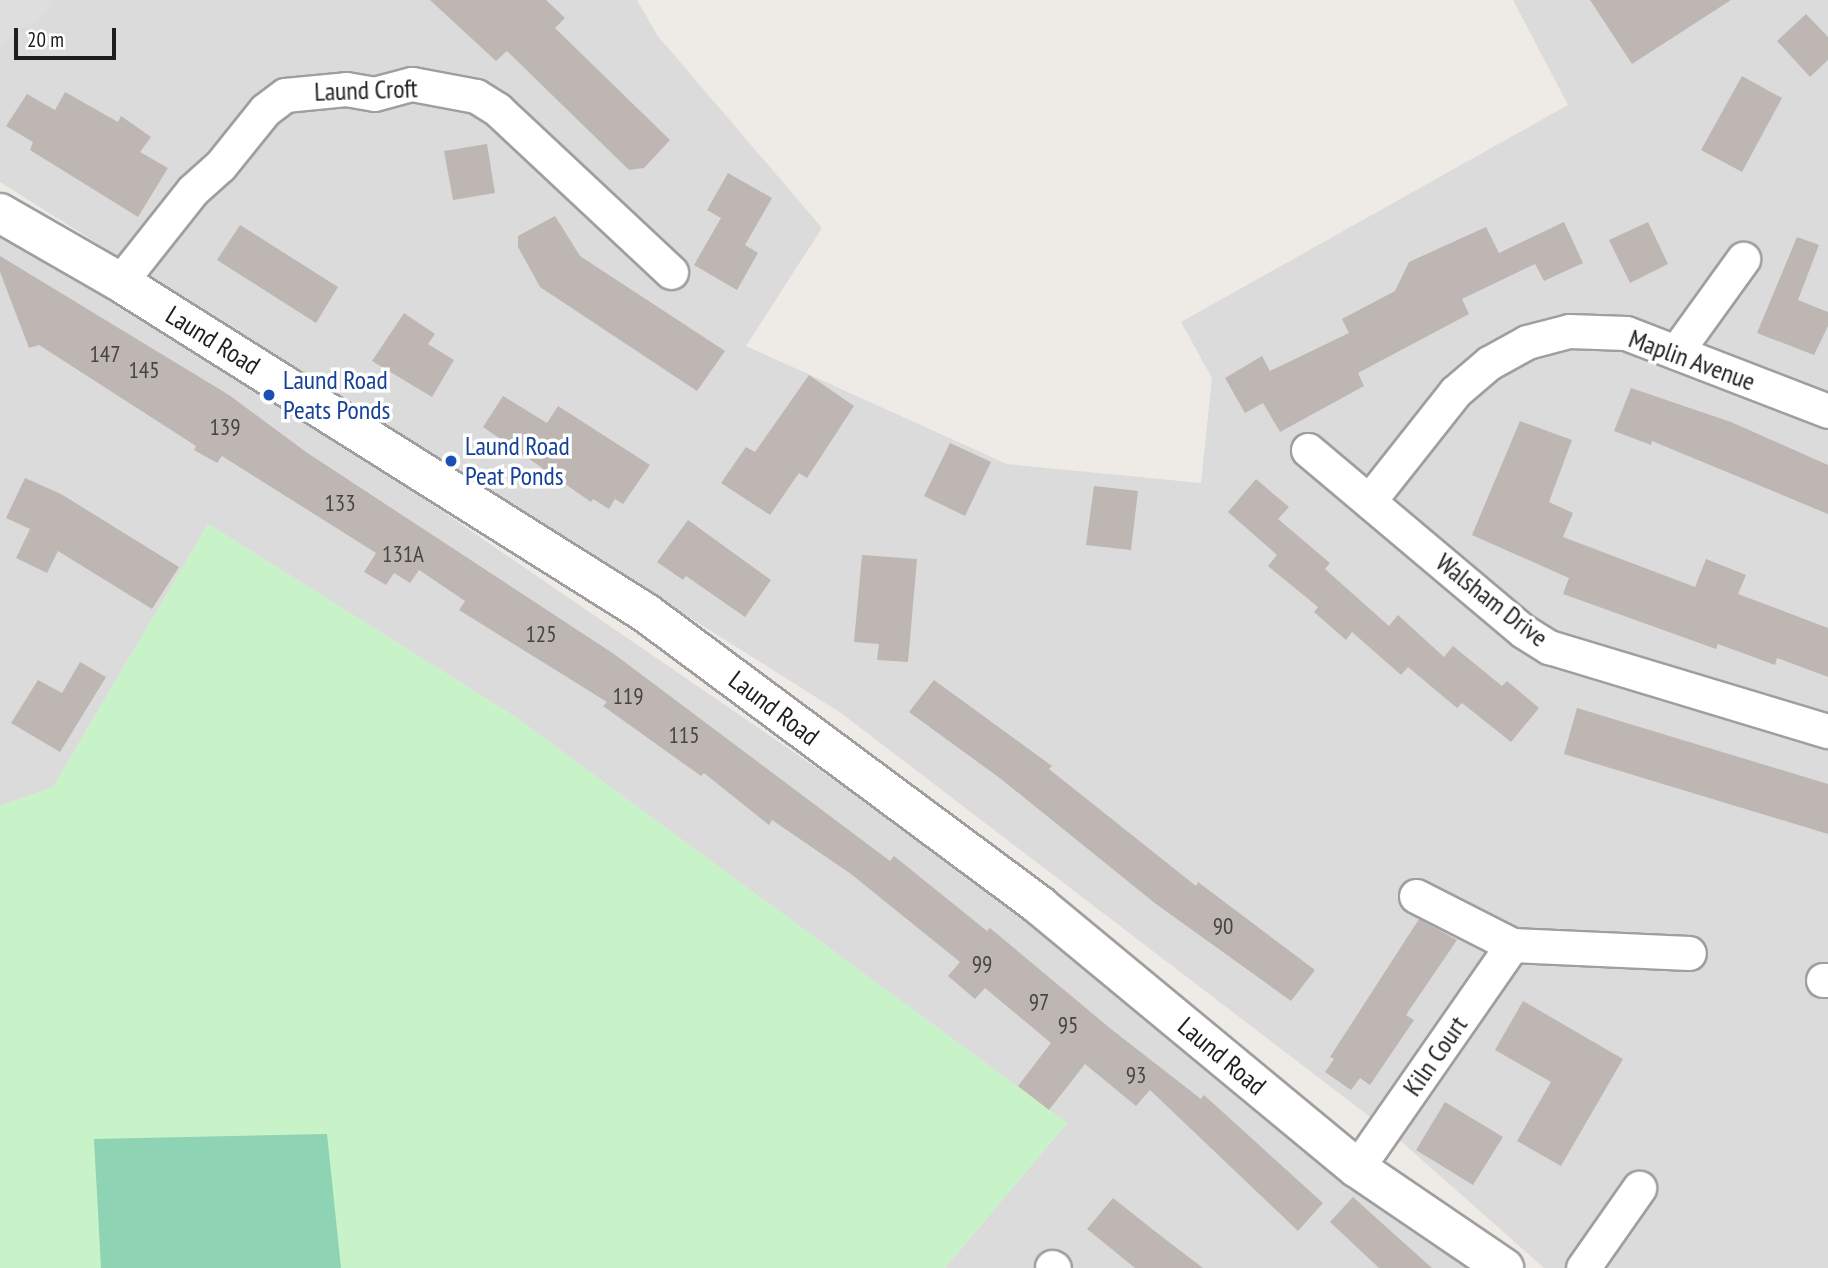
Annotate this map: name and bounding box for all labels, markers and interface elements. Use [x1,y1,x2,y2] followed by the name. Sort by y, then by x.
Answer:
[18,14,119,58] scale bar
[27,26,64,53] text: 20 m
[314,73,418,107] street label: Laund Croft
[160,299,266,381] street label: Laund Road
[1624,323,1760,397] street label: Maplin Avenue
[89,340,121,368] house number: 147
[128,356,160,384] house number: 145
[283,364,390,426] place label: Laund Road Peats Ponds
[261,387,277,403] marker: Laund Road Peats Ponds
[209,413,241,441] house number: 139
[465,430,570,492] place label: Laund Road Peat Ponds
[443,453,459,469] marker: Laund Road Peat Ponds
[324,489,356,517] house number: 133
[382,540,424,568] house number: 131A
[1430,547,1554,653] street label: Walsham Drive
[525,620,557,648] house number: 125
[723,664,825,752] street label: Laund Road
[612,682,644,710] house number: 119
[668,721,700,749] house number: 115
[1213,912,1233,940] house number: 90
[972,950,992,978] house number: 99
[1029,988,1049,1016] house number: 97
[1172,1010,1272,1102] street label: Laund Road
[1396,1010,1474,1102] street label: Kiln Court
[1058,1011,1078,1039] house number: 95
[1126,1061,1146,1089] house number: 93

